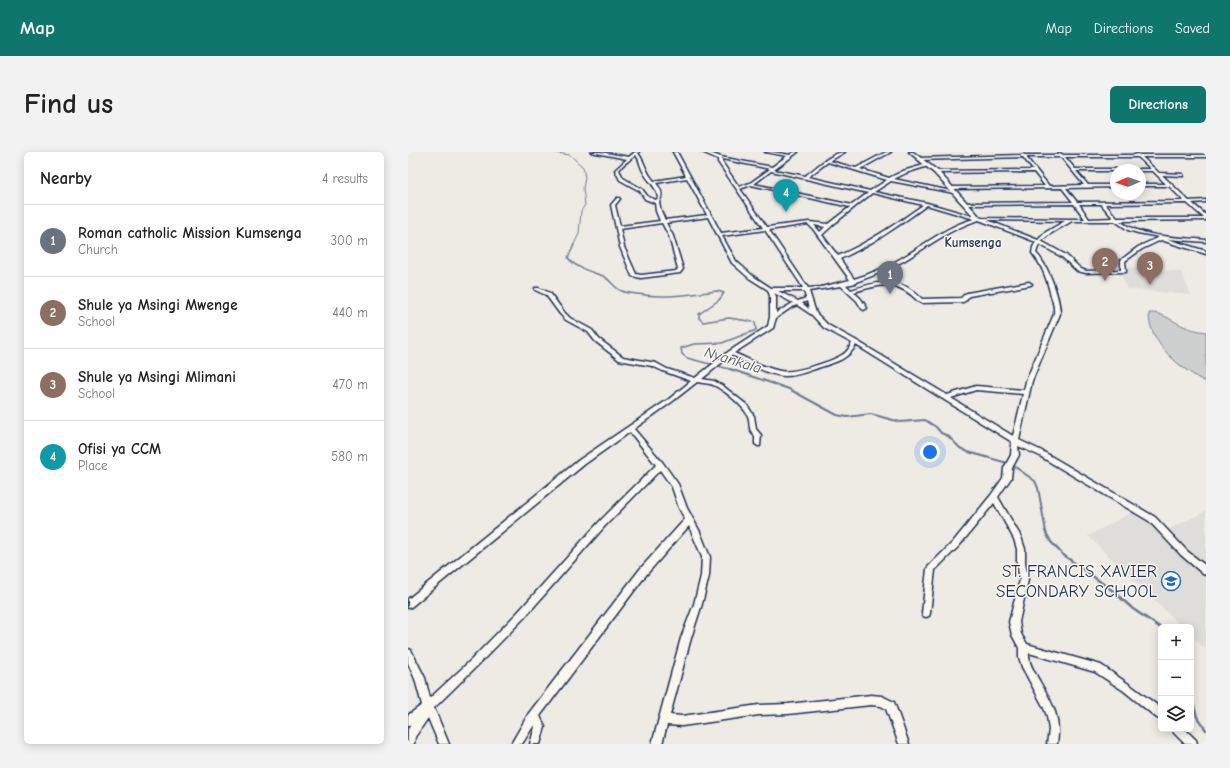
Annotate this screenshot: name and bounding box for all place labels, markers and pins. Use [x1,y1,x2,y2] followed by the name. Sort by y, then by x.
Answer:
[773,179,799,212] pin: 4
[1092,248,1118,281] pin: 2
[1137,252,1163,285] pin: 3
[877,261,903,294] pin: 1
[996,562,1157,601] place label: ST. FRANCIS XAVIER SECONDARY SCHOOL
[1160,570,1182,592] school or university icon: ST. FRANCIS XAVIER SECONDARY SCHOOL

